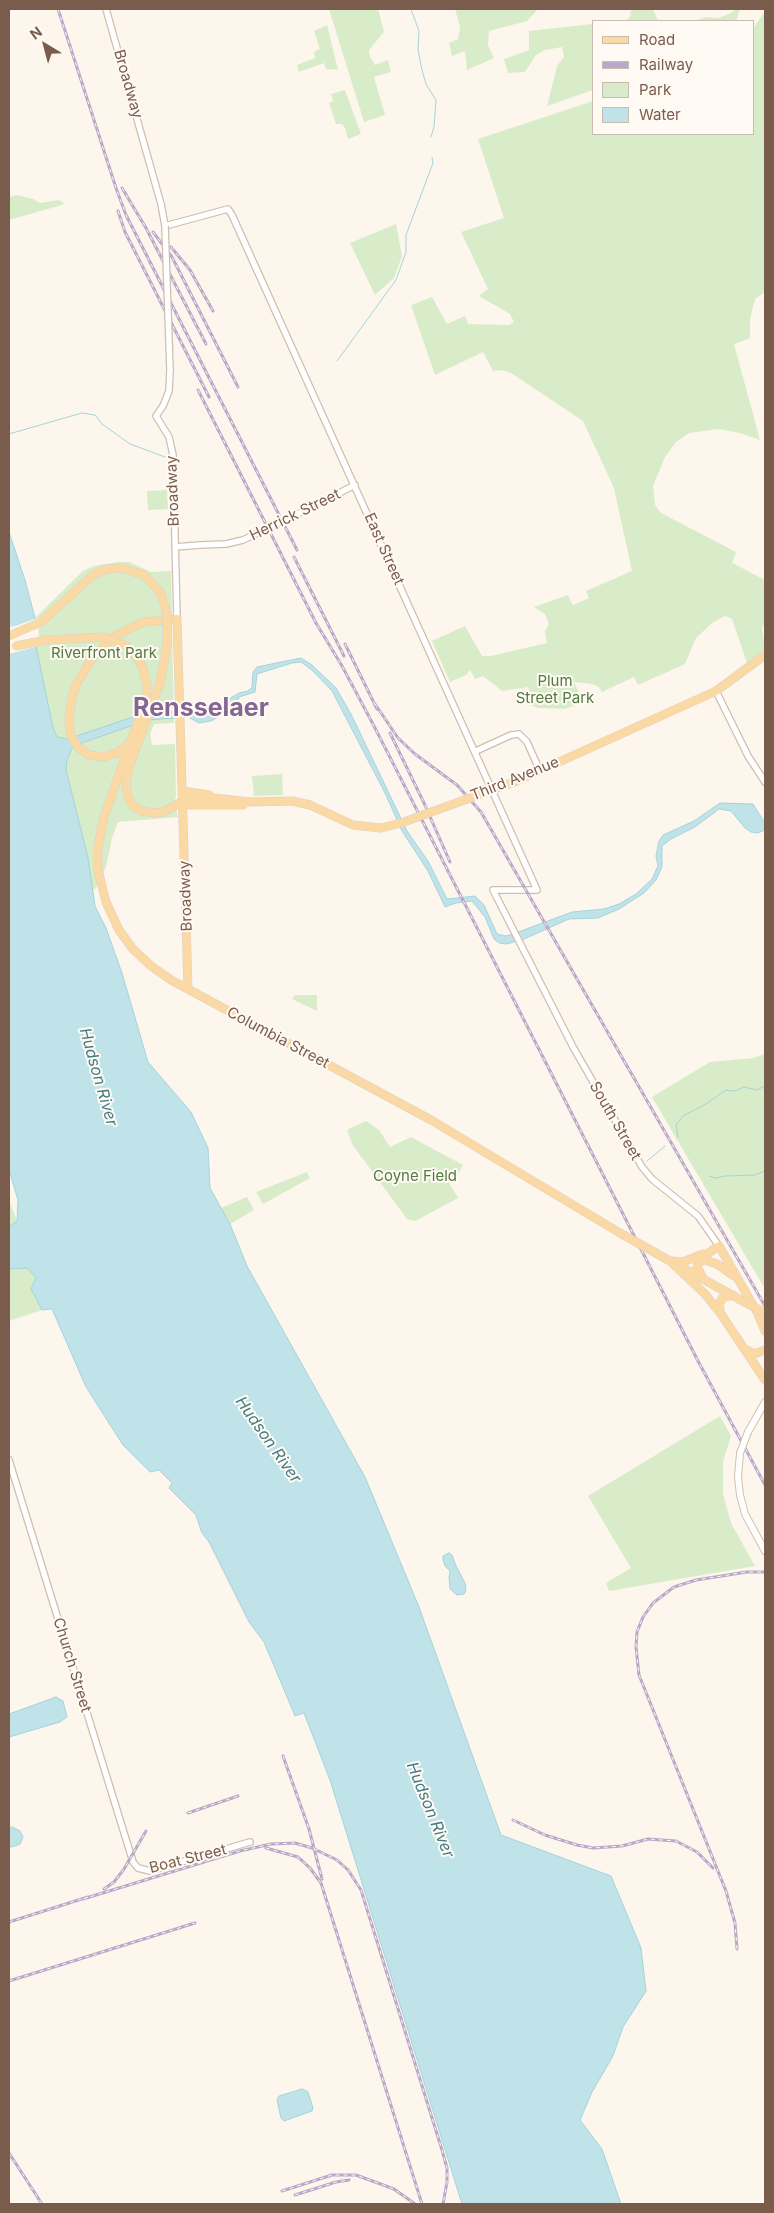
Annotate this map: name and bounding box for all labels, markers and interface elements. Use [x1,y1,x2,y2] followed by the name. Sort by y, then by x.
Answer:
[20,20,70,70] north arrow
[592,20,754,135] legend
[26,23,45,43] text: N
[639,30,675,49] text: Road
[110,47,146,121] street label: Broadway
[639,55,693,74] text: Railway
[639,80,671,99] text: Park
[639,105,681,124] text: Water
[163,455,183,527] street label: Broadway
[247,485,343,545] street label: Herrick Street
[360,510,408,588] street label: East Street
[51,644,157,662] park label: Riverfront Park
[516,672,594,707] park label: Plum Street Park
[133,693,269,723] district label: Rensselaer
[468,753,562,805] street label: Third Avenue
[176,860,196,932] street label: Broadway
[224,1003,332,1073] street label: Columbia Street
[75,1026,121,1128] water label: Hudson River
[585,1078,645,1164] street label: South Street
[373,1167,457,1185] park label: Coyne Field
[231,1393,305,1487] water label: Hudson River
[49,1615,95,1715] street label: Church Street
[402,1759,458,1861] water label: Hudson River
[148,1841,228,1877] street label: Boat Street

